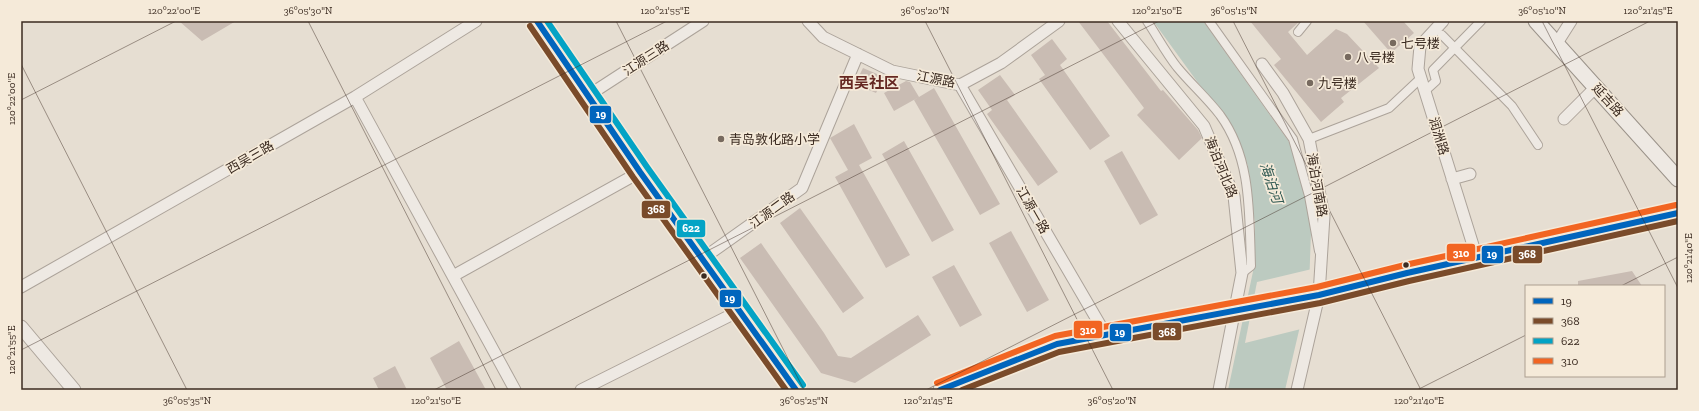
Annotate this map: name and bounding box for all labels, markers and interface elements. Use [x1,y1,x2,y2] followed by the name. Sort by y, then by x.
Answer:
[148,5,200,17] text: 120°22'00"E
[284,5,333,17] text: 36°05'30"N
[640,5,690,17] text: 120°21'55"E
[901,5,950,17] text: 36°05'20"N
[1132,5,1182,17] text: 120°21'50"E
[1210,5,1258,17] text: 36°05'15"N
[1518,5,1566,17] text: 36°05'10"N
[1623,5,1673,17] text: 120°21'45"E
[1401,36,1440,51] place label: 七号楼
[620,38,672,78] street label: 江源三路
[1388,38,1398,48] marker: 七号楼
[1356,50,1395,65] place label: 八号楼
[1343,52,1353,62] marker: 八号楼
[915,68,957,90] street label: 江源路
[6,73,18,125] text: 120°22'00"E
[839,74,899,92] district label: 西吴社区
[1318,76,1357,91] place label: 九号楼
[1305,78,1315,88] marker: 九号楼
[1589,80,1627,120] street label: 延吉路
[589,105,612,124] line badge: 19
[596,108,606,121] text: 19
[1426,115,1452,157] street label: 润洲路
[729,132,820,147] place label: 青岛敦化路小学
[716,134,726,144] marker: 青岛敦化路小学
[1202,134,1240,200] street label: 海泊河北路
[224,138,276,176] street label: 西吴三路
[1304,152,1330,218] street label: 海泊河南路
[1256,160,1287,208] water label: 海泊河
[1014,184,1052,236] street label: 江源一路
[747,189,797,231] street label: 江源二路
[641,200,671,219] line badge: 368
[647,203,665,216] text: 368
[676,219,706,238] line badge: 622
[682,222,700,235] text: 622
[1683,233,1695,283] text: 120°21'40"E
[1446,243,1476,262] line badge: 310
[1481,245,1504,264] line badge: 19
[1512,245,1543,264] line badge: 368
[1453,247,1469,260] text: 310
[1487,248,1497,261] text: 19
[1518,248,1536,261] text: 368
[1401,260,1411,270] unlabelled marker
[699,271,709,281] unlabelled marker
[1525,285,1665,377] legend
[719,289,742,308] line badge: 19
[725,292,735,305] text: 19
[1561,294,1572,308] text: 19
[1561,314,1580,328] text: 368
[1073,320,1103,339] line badge: 310
[1152,322,1182,341] line badge: 368
[1109,323,1132,342] line badge: 19
[1080,324,1096,337] text: 310
[6,325,18,375] text: 120°21'55"E
[1115,326,1125,339] text: 19
[1158,326,1176,339] text: 368
[1561,334,1580,348] text: 622
[1561,354,1578,368] text: 310
[163,395,212,407] text: 36°05'35"N
[411,395,461,407] text: 120°21'50"E
[780,395,829,407] text: 36°05'25"N
[903,395,953,407] text: 120°21'45"E
[1088,395,1137,407] text: 36°05'20"N
[1394,395,1444,407] text: 120°21'40"E

